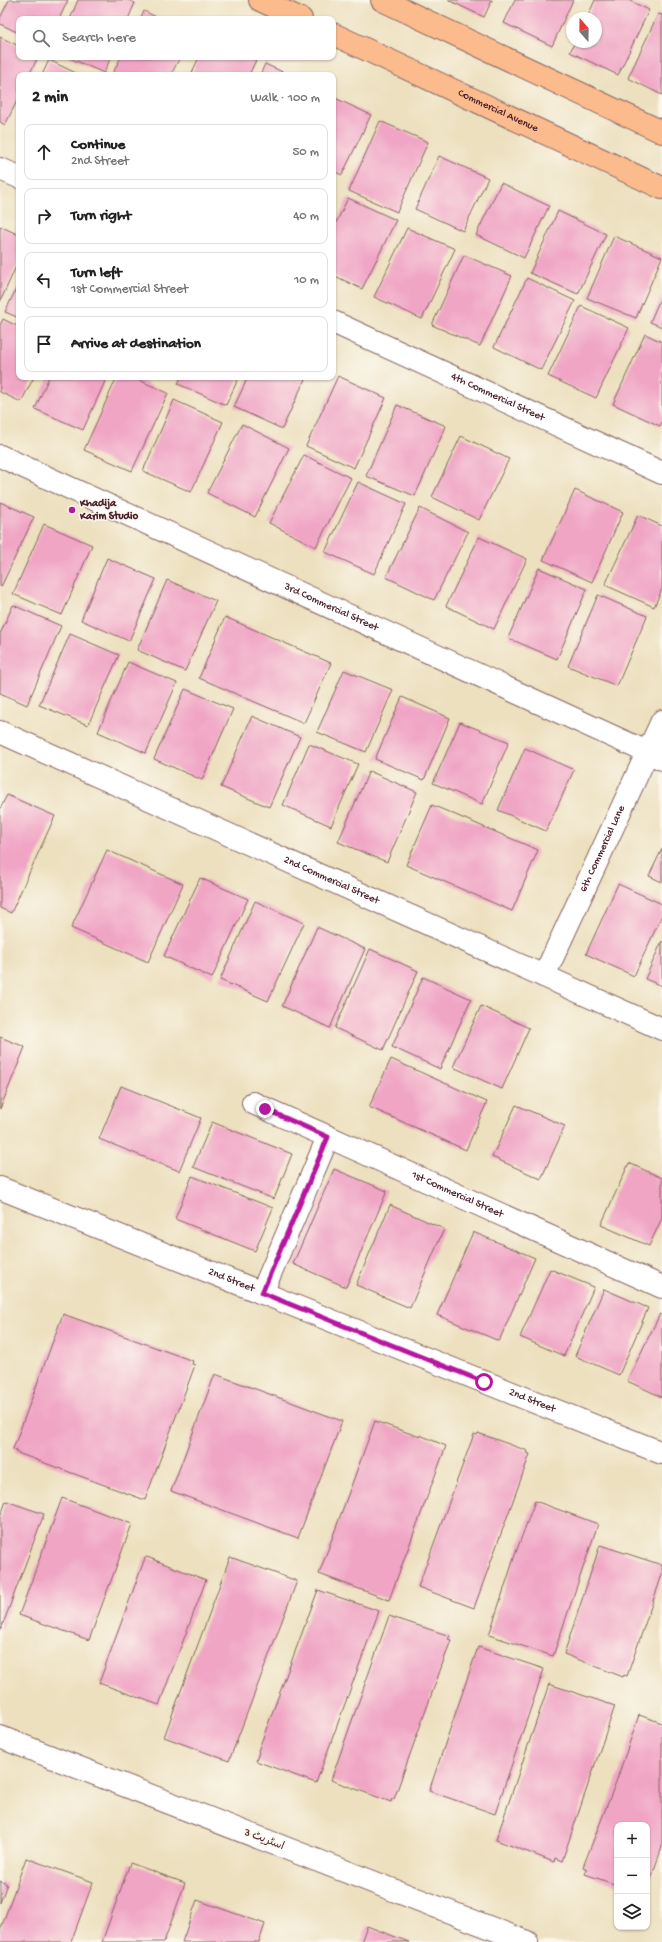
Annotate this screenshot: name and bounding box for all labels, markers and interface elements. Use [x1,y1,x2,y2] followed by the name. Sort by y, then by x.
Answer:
[566,12,602,48] north arrow
[16,16,336,60] search box
[30,27,52,49] icon: search
[62,29,136,47] text: Search here
[456,87,540,135] street label: Commercial Avenue
[32,88,68,108] text: 2 min
[251,91,320,106] text: Walk · 100 m
[71,136,125,154] text: Continue
[33,141,55,163] icon: ahead
[292,145,319,160] text: 50 m
[71,154,129,169] text: 2nd Street
[33,205,55,227] icon: right
[71,207,131,225] text: Turn right
[293,209,319,224] text: 40 m
[71,264,122,282] text: Turn left
[33,269,55,291] icon: left
[294,273,319,288] text: 10 m
[71,282,188,297] text: 1st Commercial Street
[33,333,55,355] icon: arrive
[71,335,201,353] text: Arrive at destination
[449,371,548,425] street label: 4th Commercial Street
[79,498,138,523] place label: Khadija Karim Studio
[67,505,77,515] marker: Khadija Karim Studio
[281,580,381,635] street label: 3rd Commercial Street
[578,804,628,894] street label: 6th Commercial Lane
[282,854,382,908] street label: 2nd Commercial Street
[256,1100,274,1118] route end
[409,1169,506,1221] street label: 1st Commercial Street
[206,1266,258,1296] street label: 2nd Street
[475,1373,493,1391] route start
[507,1386,558,1416] street label: 2nd Street
[614,1822,650,1930] map controls
[614,1822,650,1858] button: +
[241,1826,286,1853] street label: اسٹریٹ 3
[614,1858,650,1894] button: −
[614,1894,650,1930] button: layers

